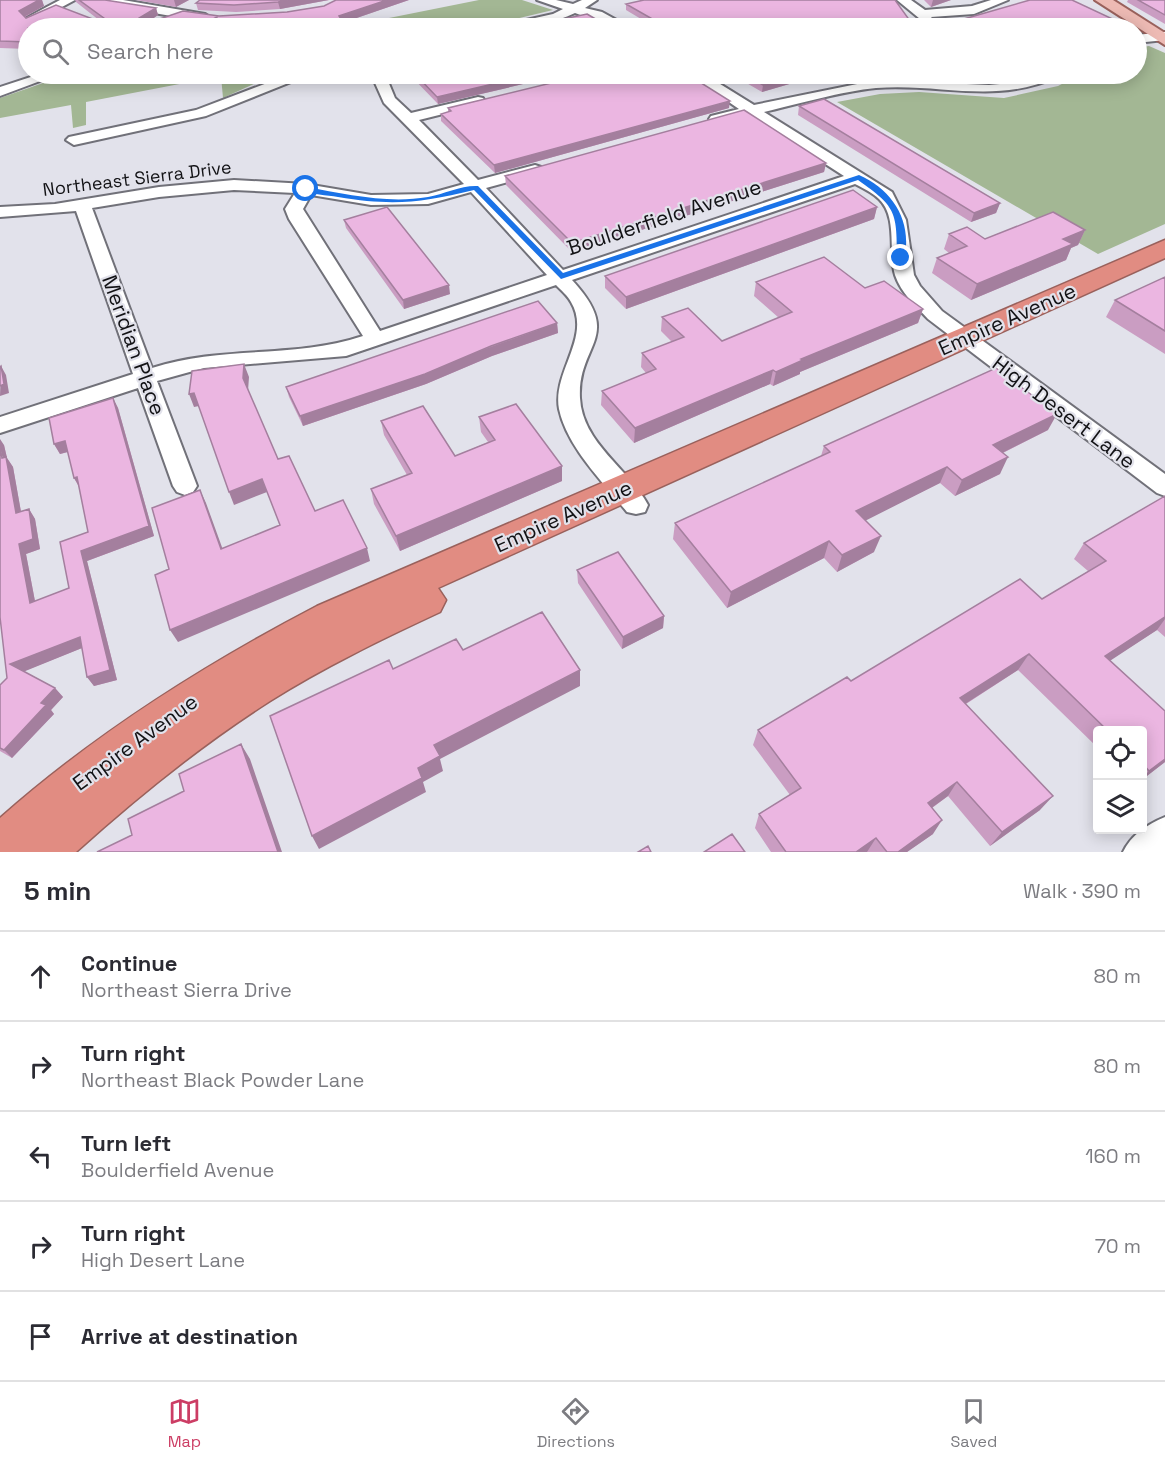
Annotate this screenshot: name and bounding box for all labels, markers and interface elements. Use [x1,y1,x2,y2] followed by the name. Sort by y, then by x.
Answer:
[18,18,1147,84] search box
[39,35,72,68] icon: search
[87,37,214,65] text: Search here
[41,155,233,201] street label: Northeast Sierra Drive
[563,173,765,261] street label: Boulderfield Avenue
[292,175,318,201] route start
[887,244,913,270] route end
[96,271,172,419] street label: Meridian Place
[934,277,1080,361] street label: Empire Avenue
[987,349,1141,475] street label: High Desert Lane
[490,474,636,558] street label: Empire Avenue
[67,688,203,796] street label: Empire Avenue
[1093,726,1147,834] map controls
[1093,726,1147,780] button: locate
[1093,780,1147,834] button: layers
[24,874,91,908] text: 5 min
[1023,878,1141,904] text: Walk · 390 m
[81,949,177,977] text: Continue
[24,960,57,993] icon: ahead
[1093,963,1141,989] text: 80 m
[81,977,292,1003] text: Northeast Sierra Drive
[81,1039,186,1067] text: Turn right
[24,1050,57,1083] icon: right
[1093,1053,1141,1079] text: 80 m
[81,1067,364,1093] text: Northeast Black Powder Lane
[81,1129,171,1157] text: Turn left
[24,1140,57,1173] icon: left
[1085,1143,1141,1169] text: 160 m
[81,1157,274,1183] text: Boulderfield Avenue
[81,1219,186,1247] text: Turn right
[24,1230,57,1263] icon: right
[1095,1233,1141,1259] text: 70 m
[81,1247,245,1273] text: High Desert Lane
[24,1320,57,1353] icon: arrive
[81,1322,298,1350] text: Arrive at destination
[168,1395,201,1452] tab: Map
[537,1395,615,1452] tab: Directions
[951,1395,997,1452] tab: Saved

